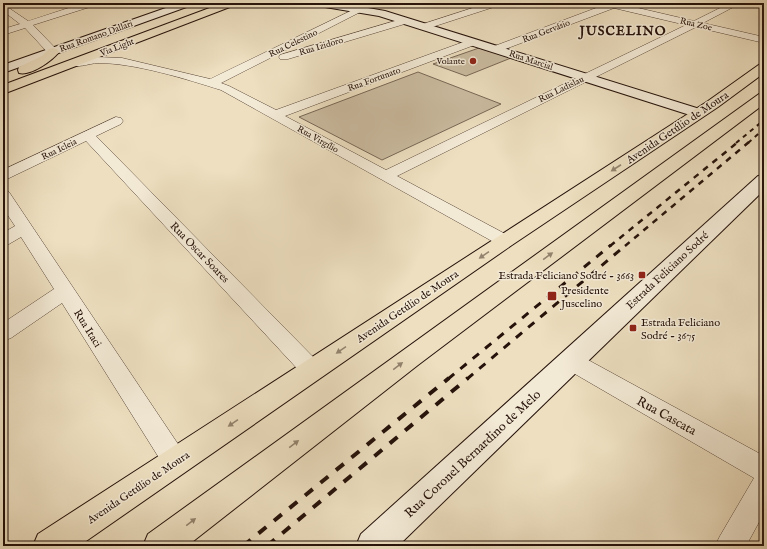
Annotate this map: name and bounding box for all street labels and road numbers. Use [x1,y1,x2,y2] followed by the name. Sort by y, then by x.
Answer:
[679,15,713,34] street label: Rua Zoe
[521,17,572,46] street label: Rua Gervásio
[58,18,135,55] street label: Rua Romano Dallari
[267,27,319,60] street label: Rua Celestino
[298,35,345,58] street label: Rua Izidoro
[98,36,136,59] street label: Via Light
[507,48,555,73] street label: Rua Marcial
[346,65,402,94] street label: Rua Fortunato
[537,74,586,105] street label: Rua Ladislau
[623,88,732,168] street label: Avenida Getúlio de Moura
[295,124,341,155] street label: Rua Virgílio
[40,136,79,163] street label: Rua Icleia
[167,219,232,286] street label: Rua Oscar Soares
[623,229,712,313] street label: Estrada Feliciano Sodré
[353,267,462,347] street label: Avenida Getúlio de Moura
[70,307,104,350] street label: Rua Itaci
[401,386,545,522] street label: Rua Coronel Bernardino de Melo
[633,393,699,440] street label: Rua Cascata
[84,448,193,528] street label: Avenida Getúlio de Moura

